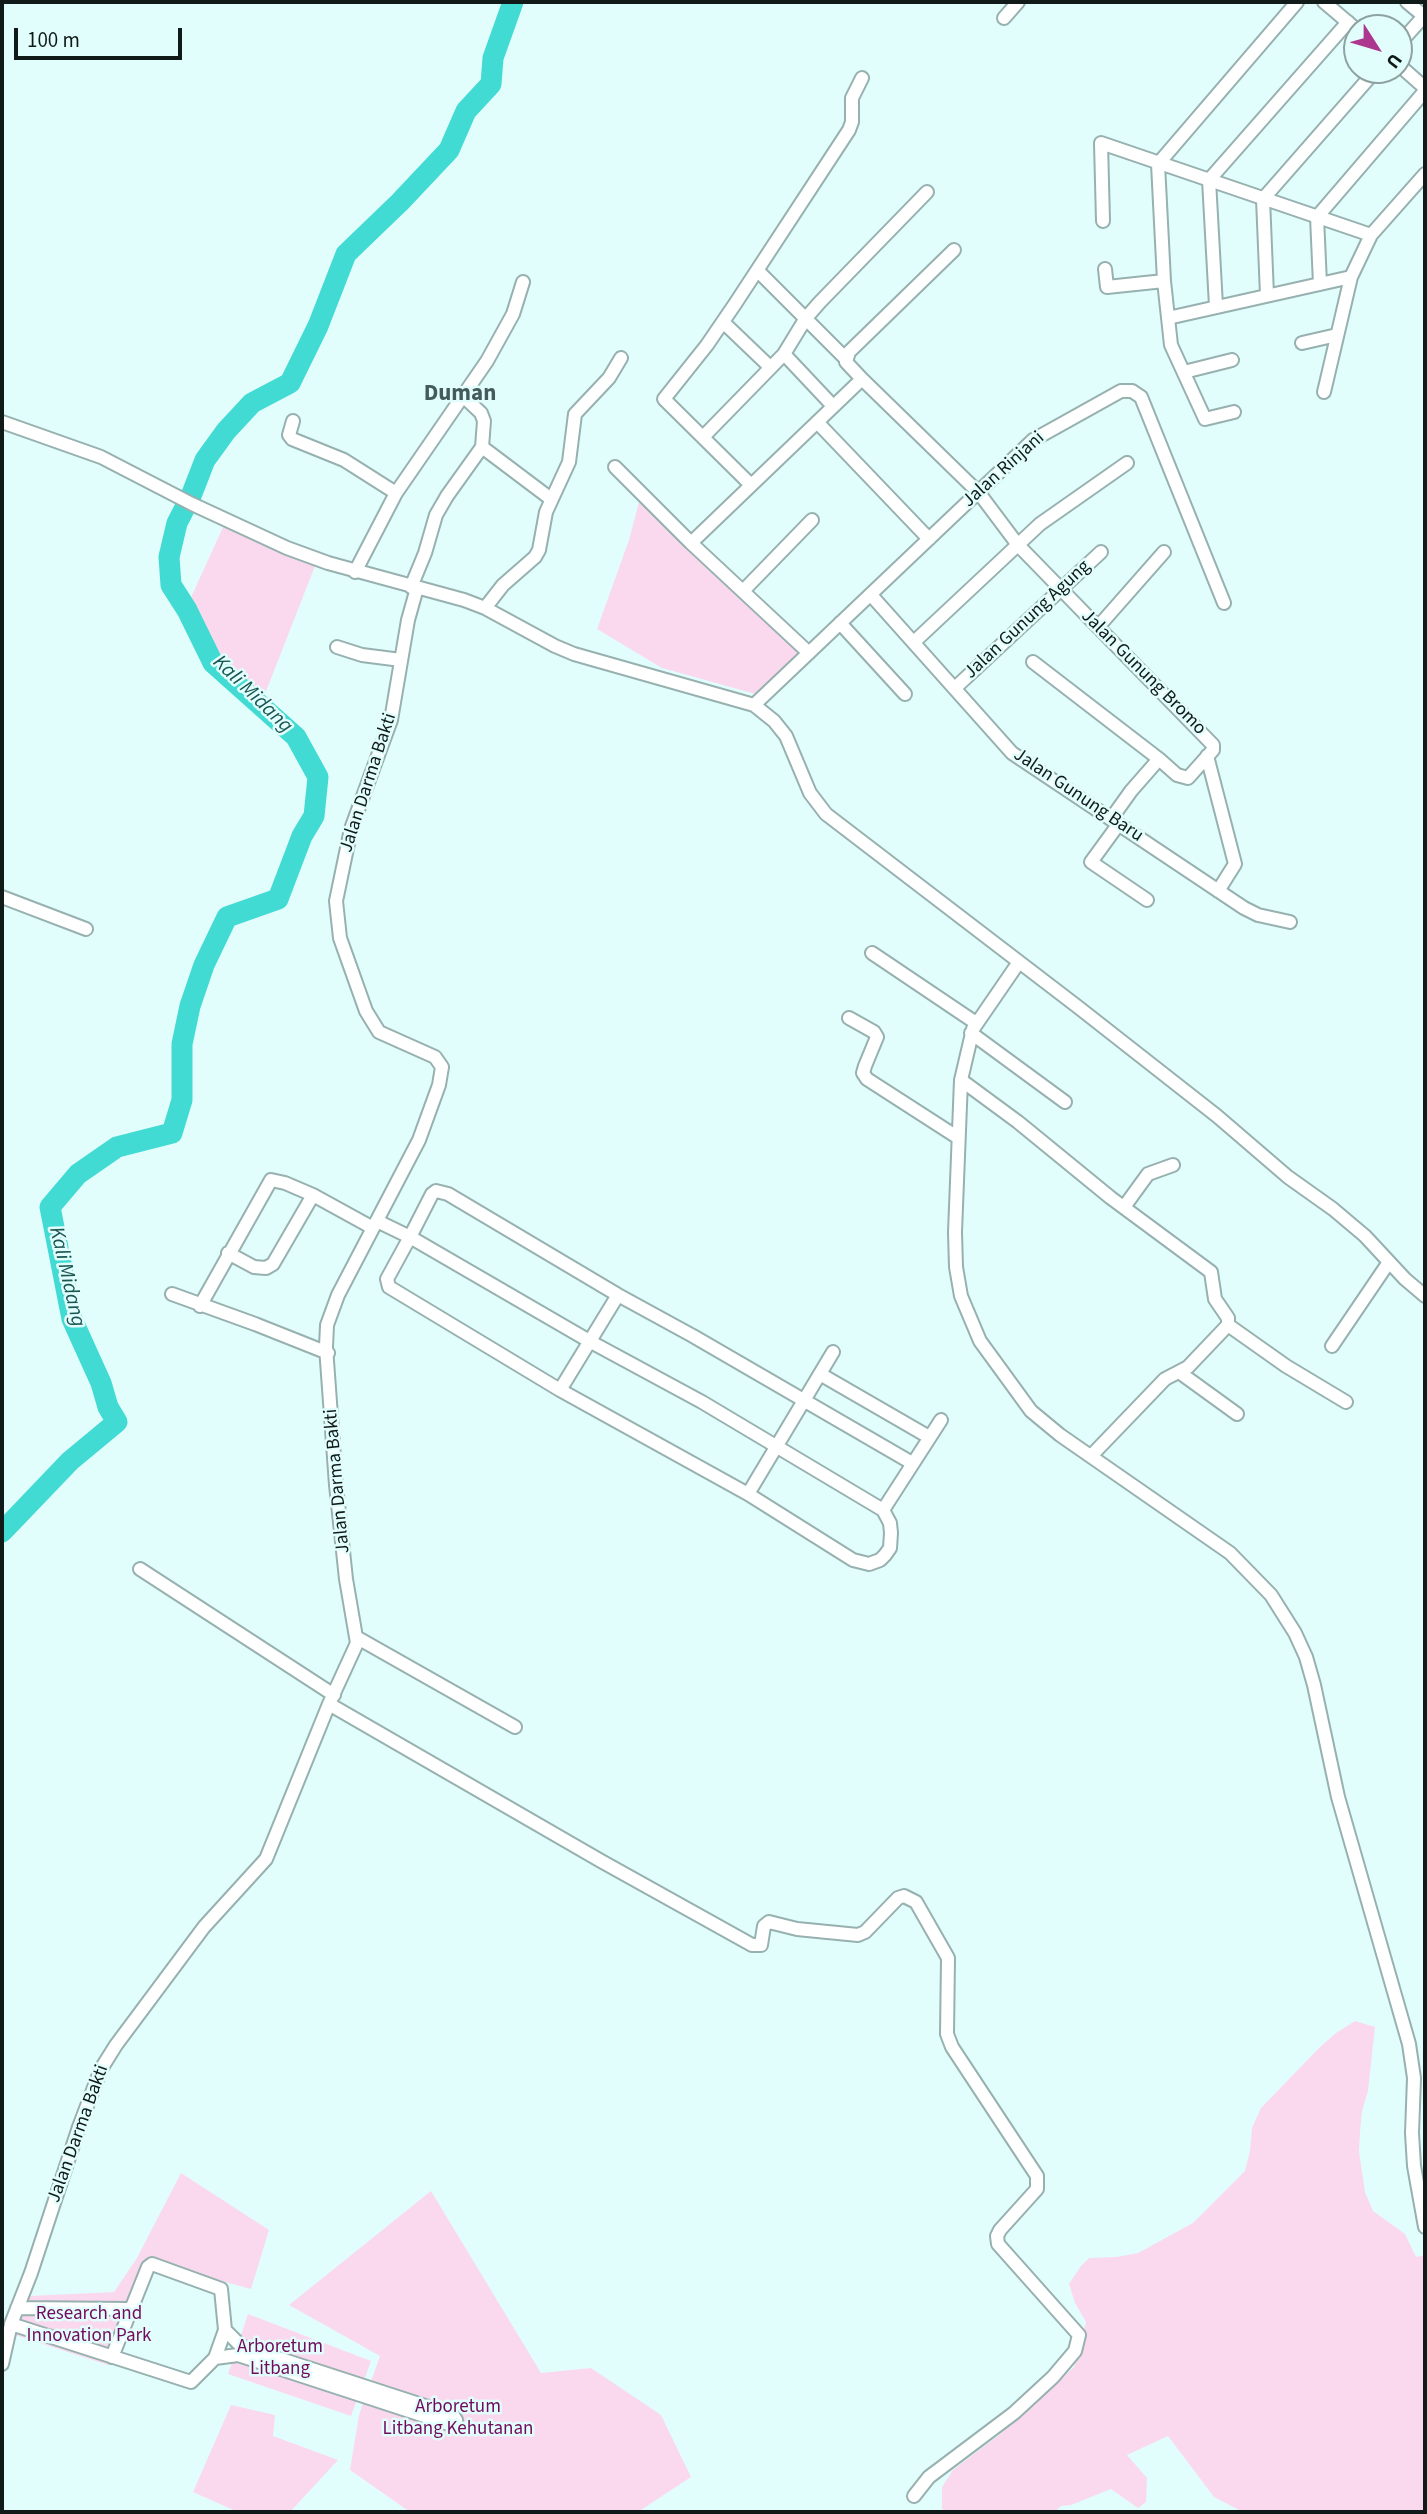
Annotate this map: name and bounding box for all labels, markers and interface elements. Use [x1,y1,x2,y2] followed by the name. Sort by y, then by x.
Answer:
[18,14,186,58] scale bar
[1343,14,1413,84] north arrow
[27,25,80,55] text: 100 m
[1379,48,1408,74] text: U
[424,381,496,409] district label: Duman
[958,427,1050,513] street label: Jalan Rinjani
[960,556,1096,684] street label: Jalan Gunung Agung
[1076,606,1210,740] street label: Jalan Gunung Bromo
[207,651,297,739] water label: Kali Midang
[336,710,402,856] street label: Jalan Darma Bakti
[1009,744,1147,848] street label: Jalan Gunung Baru
[42,1225,90,1329] water label: Kali Midang
[320,1408,356,1554] street label: Jalan Darma Bakti
[43,2062,115,2206] street label: Jalan Darma Bakti
[27,2304,151,2348] park label: Research and Innovation Park
[237,2337,323,2381] park label: Arboretum Litbang
[383,2397,533,2441] park label: Arboretum Litbang Kehutanan

